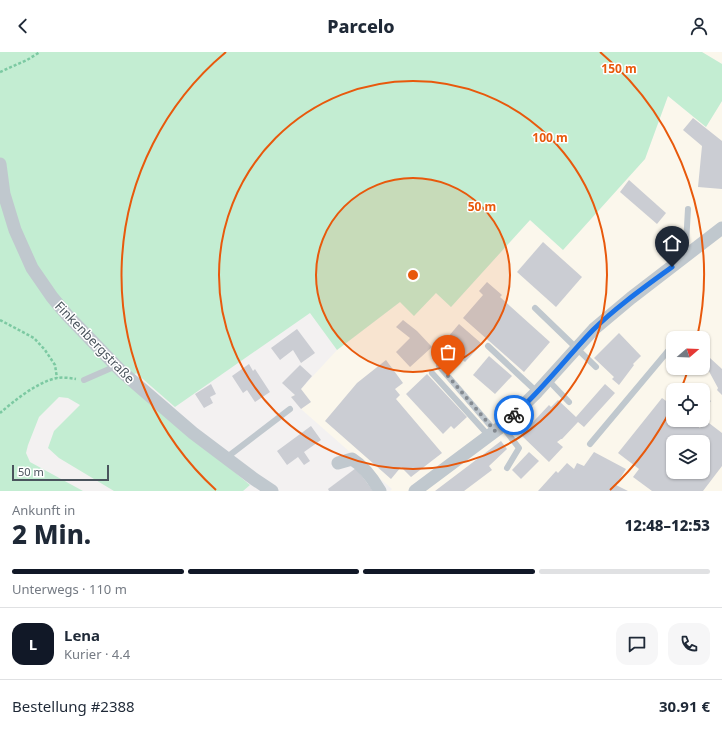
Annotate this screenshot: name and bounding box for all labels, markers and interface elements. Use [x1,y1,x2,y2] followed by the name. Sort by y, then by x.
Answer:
[327,14,395,38] text: Parcelo
[12,15,34,37] icon: back
[688,15,710,37] icon: person
[601,60,637,77] text: 150 m
[532,129,568,146] text: 100 m
[468,198,496,215] text: 50 m
[655,226,689,267] pin
[661,232,683,254] icon: home
[406,268,420,282] centre of rings
[51,297,139,387] street label: Finkenbergstraße
[666,331,710,375] north arrow
[666,331,710,479] map controls
[431,335,465,376] pin
[437,341,459,363] icon: bag
[666,383,710,427] button: locate
[494,395,534,435] courier
[503,404,525,426] icon: bike
[666,435,710,479] button: layers
[12,463,109,482] scale bar
[18,464,44,479] text: 50 m
[12,501,75,519] text: Ankunft in
[625,515,710,535] text: 12:48–12:53
[12,516,91,552] text: 2 Min.
[12,580,127,598] text: Unterwegs · 110 m
[616,623,658,665] button: chat
[668,623,710,665] button: phone
[64,625,100,645] text: Lena
[29,634,37,654] text: L
[64,645,130,663] text: Kurier · 4.4
[12,696,135,716] text: Bestellung #2388
[659,696,710,716] text: 30.91 €

